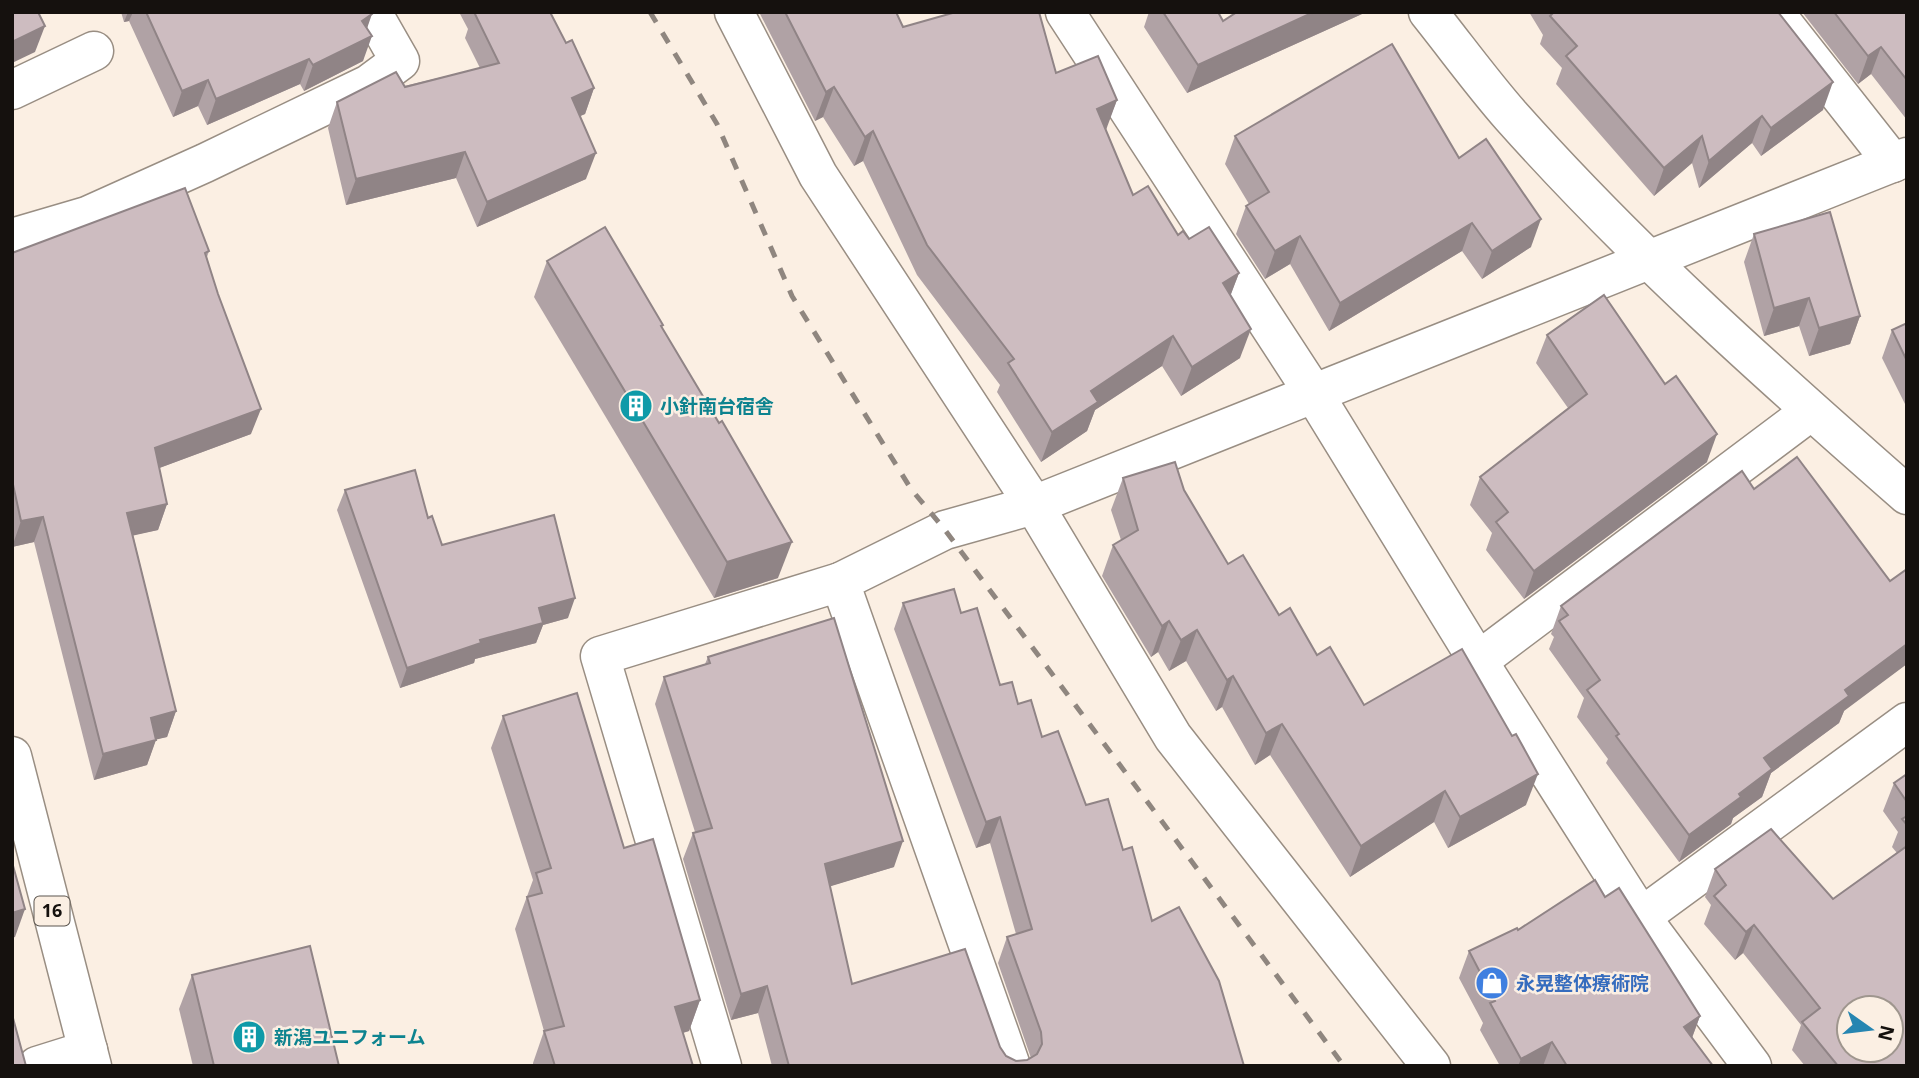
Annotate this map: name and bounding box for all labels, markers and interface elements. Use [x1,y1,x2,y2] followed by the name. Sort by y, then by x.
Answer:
[617,387,655,425] building icon: 小針南台宿舎
[660,393,774,419] place label: 小針南台宿舎
[34,896,70,926] road number: 16
[1473,964,1511,1002] shop icon: 永晃整体療術院
[1516,970,1649,996] place label: 永晃整体療術院
[1835,994,1905,1064] north arrow
[230,1018,268,1056] building icon: 新潟ユニフォーム
[1872,1022,1901,1044] text: N
[274,1024,425,1050] place label: 新潟ユニフォーム

